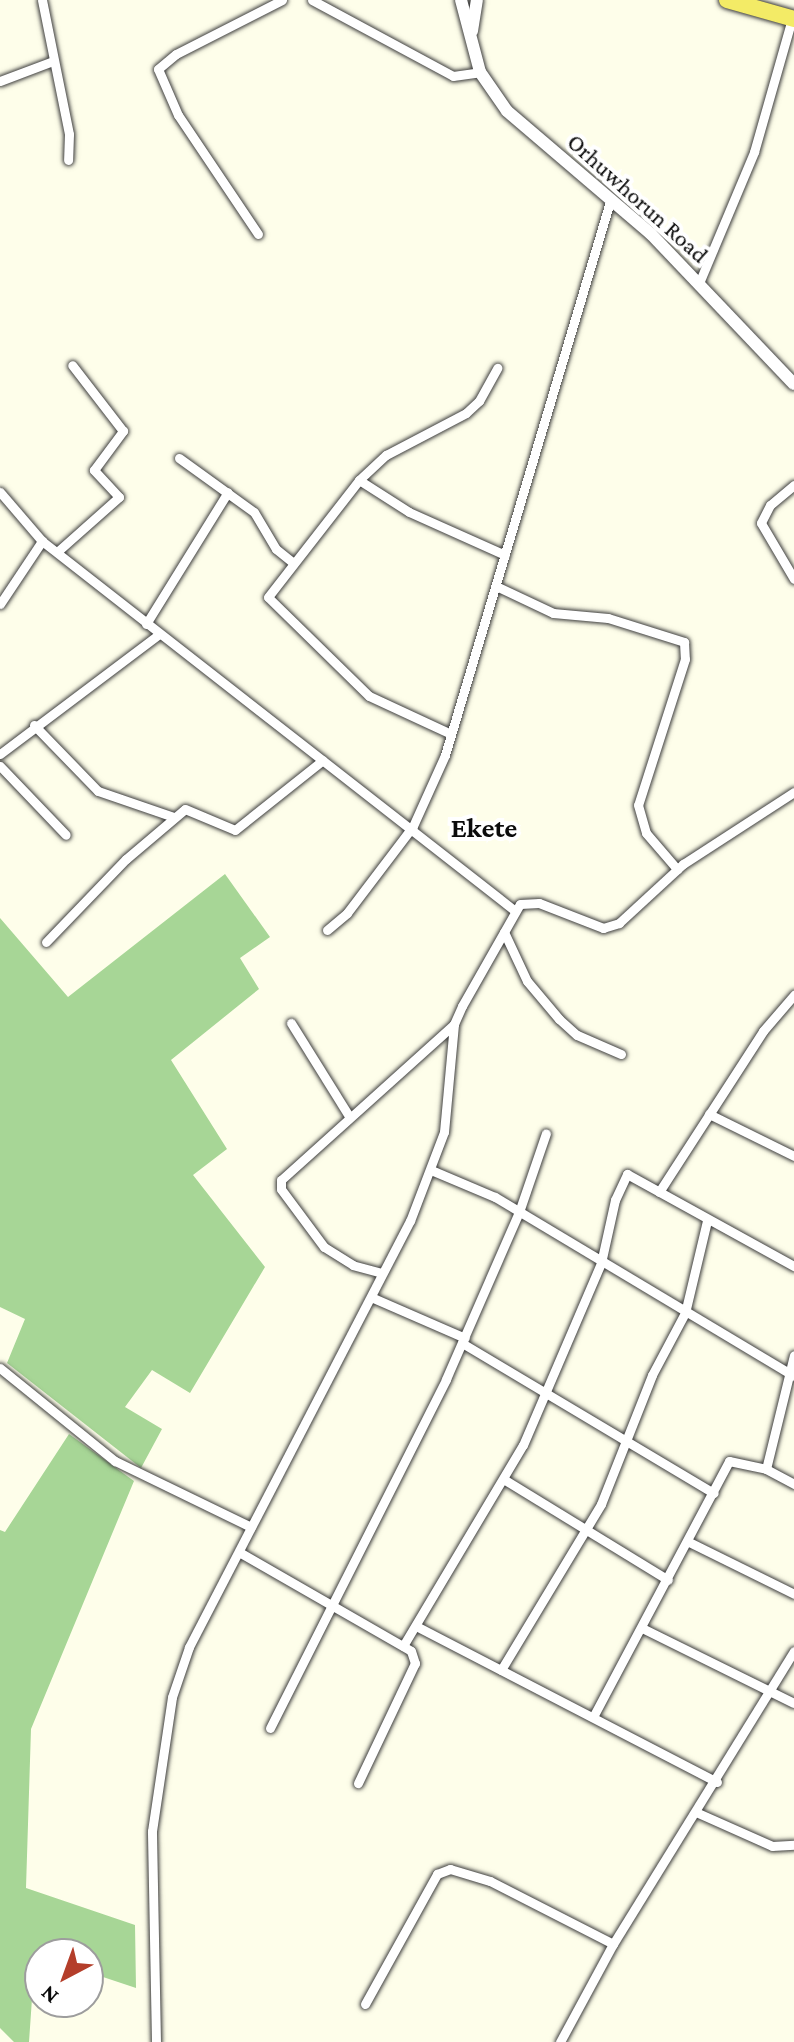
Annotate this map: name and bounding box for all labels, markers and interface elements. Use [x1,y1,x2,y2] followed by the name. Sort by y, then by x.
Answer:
[562,127,714,269] street label: Orhuwhorun Road
[451,811,517,845] district label: Ekete
[24,1938,104,2018] north arrow
[35,1981,63,2009] text: N

